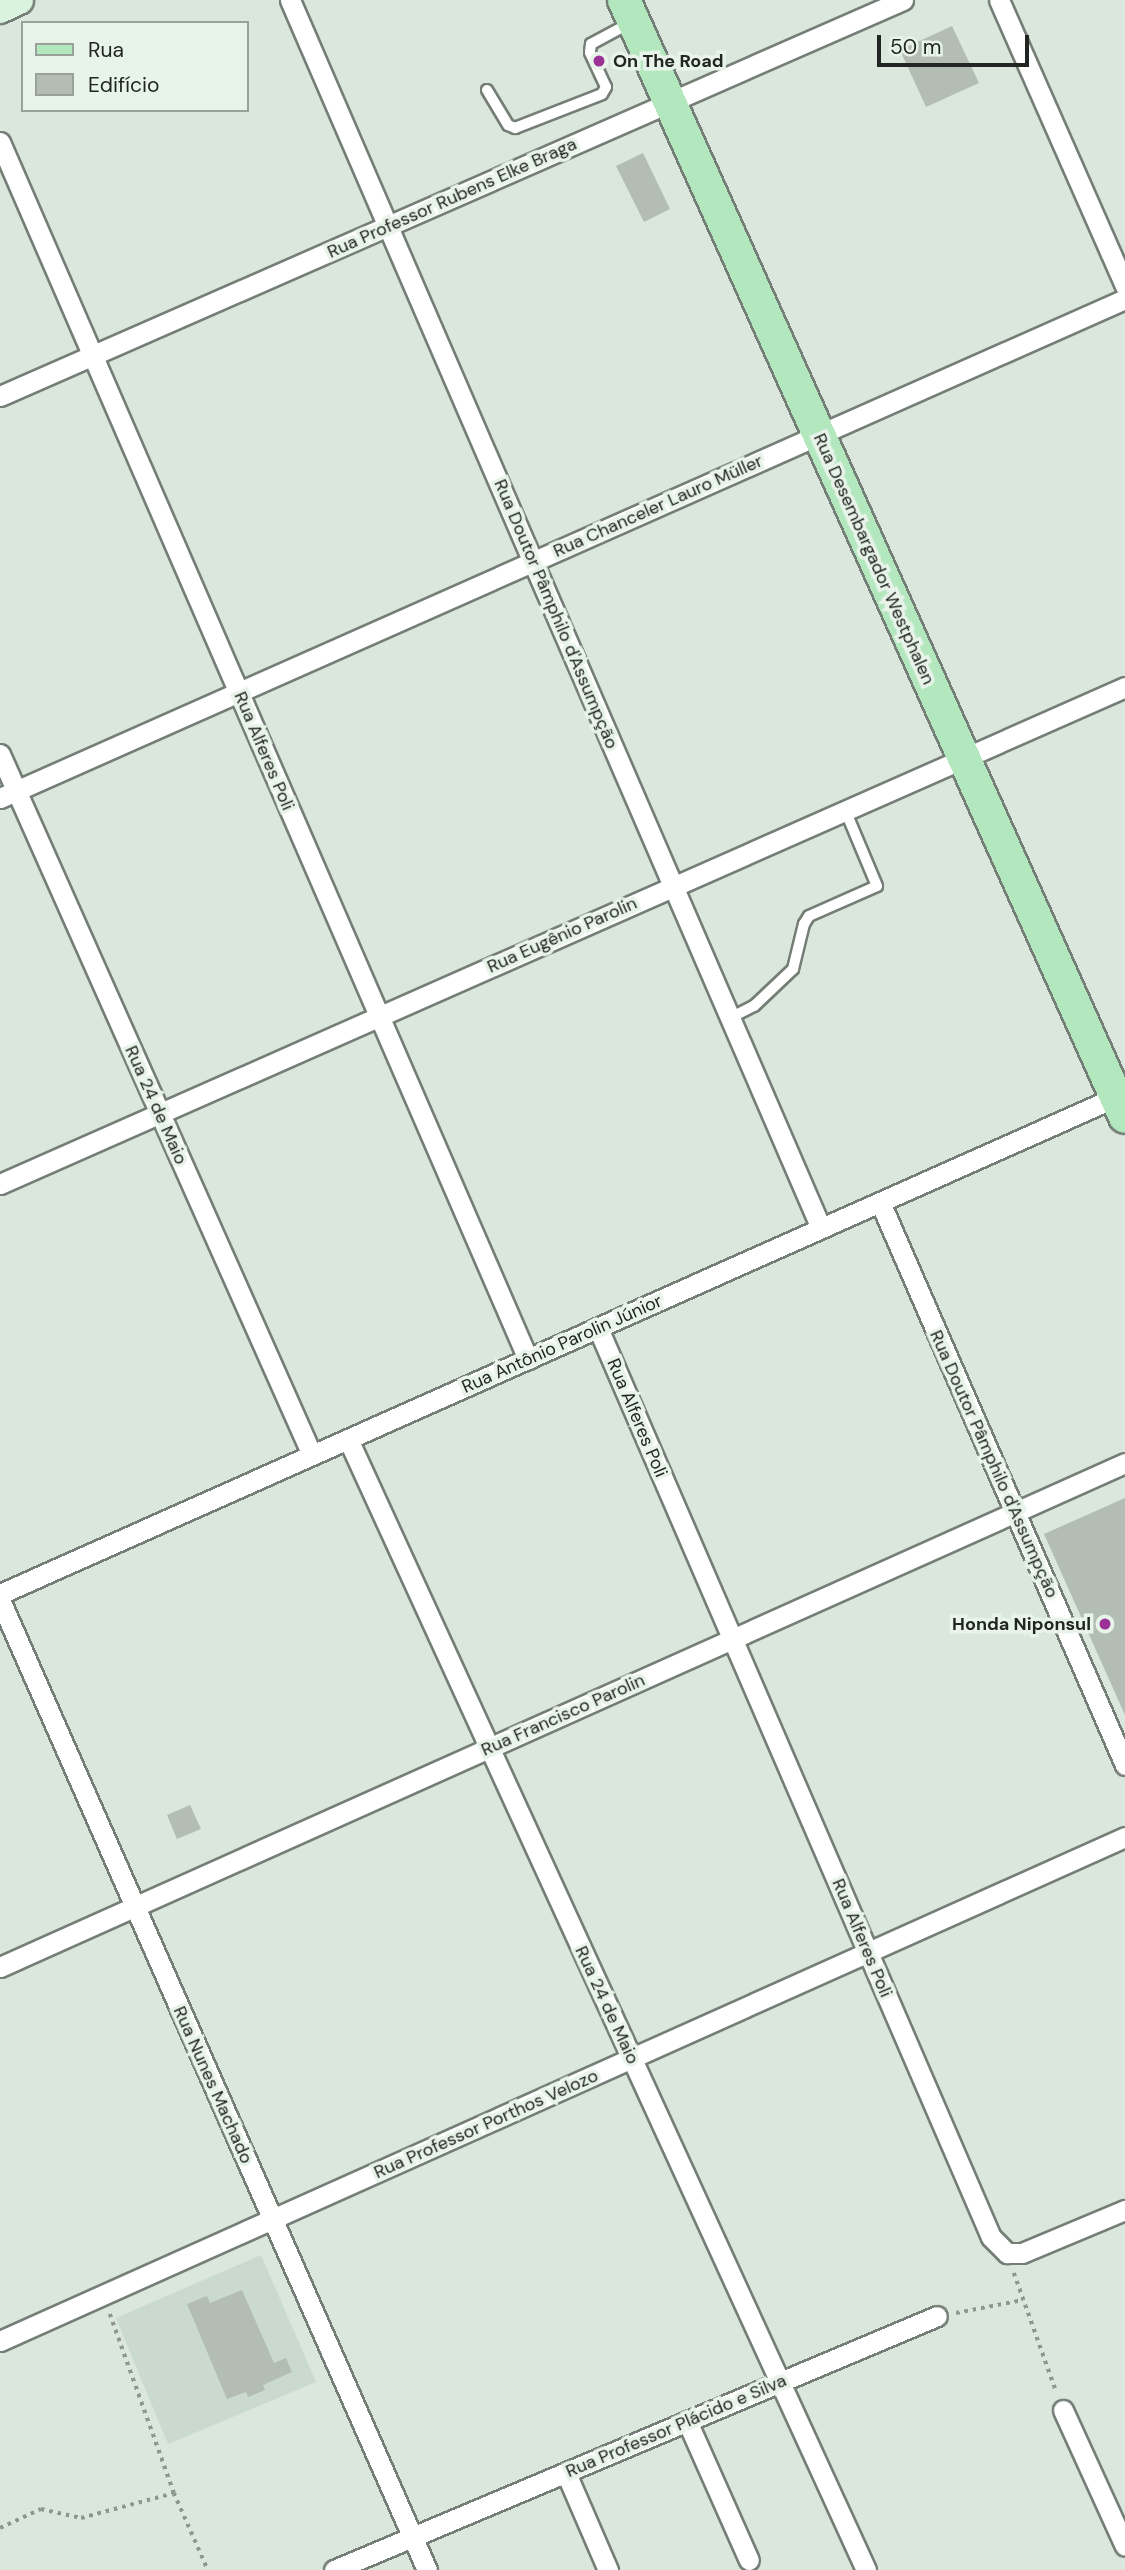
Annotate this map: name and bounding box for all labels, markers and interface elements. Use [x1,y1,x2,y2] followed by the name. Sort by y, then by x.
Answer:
[21,21,248,112] legend
[880,21,1032,65] scale bar
[890,33,941,61] text: 50 m
[88,36,124,64] text: Rua
[613,50,724,72] place label: On The Road
[591,53,607,69] marker: On The Road
[88,71,159,99] text: Edifício
[324,133,580,263] street label: Rua Professor Rubens Elke Braga
[809,430,939,688] street label: Rua Desembargador Westphalen
[550,450,766,562] street label: Rua Chanceler Lauro Müller
[489,476,623,752] street label: Rua Doutor Pâmphilo d'Assumpção
[229,688,299,814] street label: Rua Alferes Poli
[484,892,640,978] street label: Rua Eugênio Parolin
[120,1042,192,1168] street label: Rua 24 de Maio
[458,1290,666,1398] street label: Rua Antônio Parolin Júnior
[925,1327,1063,1601] street label: Rua Doutor Pâmphilo d'Assumpção
[602,1355,672,1481] street label: Rua Alferes Poli
[952,1613,1091,1635] place label: Honda Niponsul
[1097,1616,1113,1632] marker: Honda Niponsul
[478,1669,648,1761] street label: Rua Francisco Parolin
[827,1875,897,2001] street label: Rua Alferes Poli
[570,1943,644,2067] street label: Rua 24 de Maio
[169,2003,257,2167] street label: Rua Nunes Machado
[371,2065,601,2183] street label: Rua Professor Porthos Velozo
[563,2370,789,2482] street label: Rua Professor Plácido e Silva

